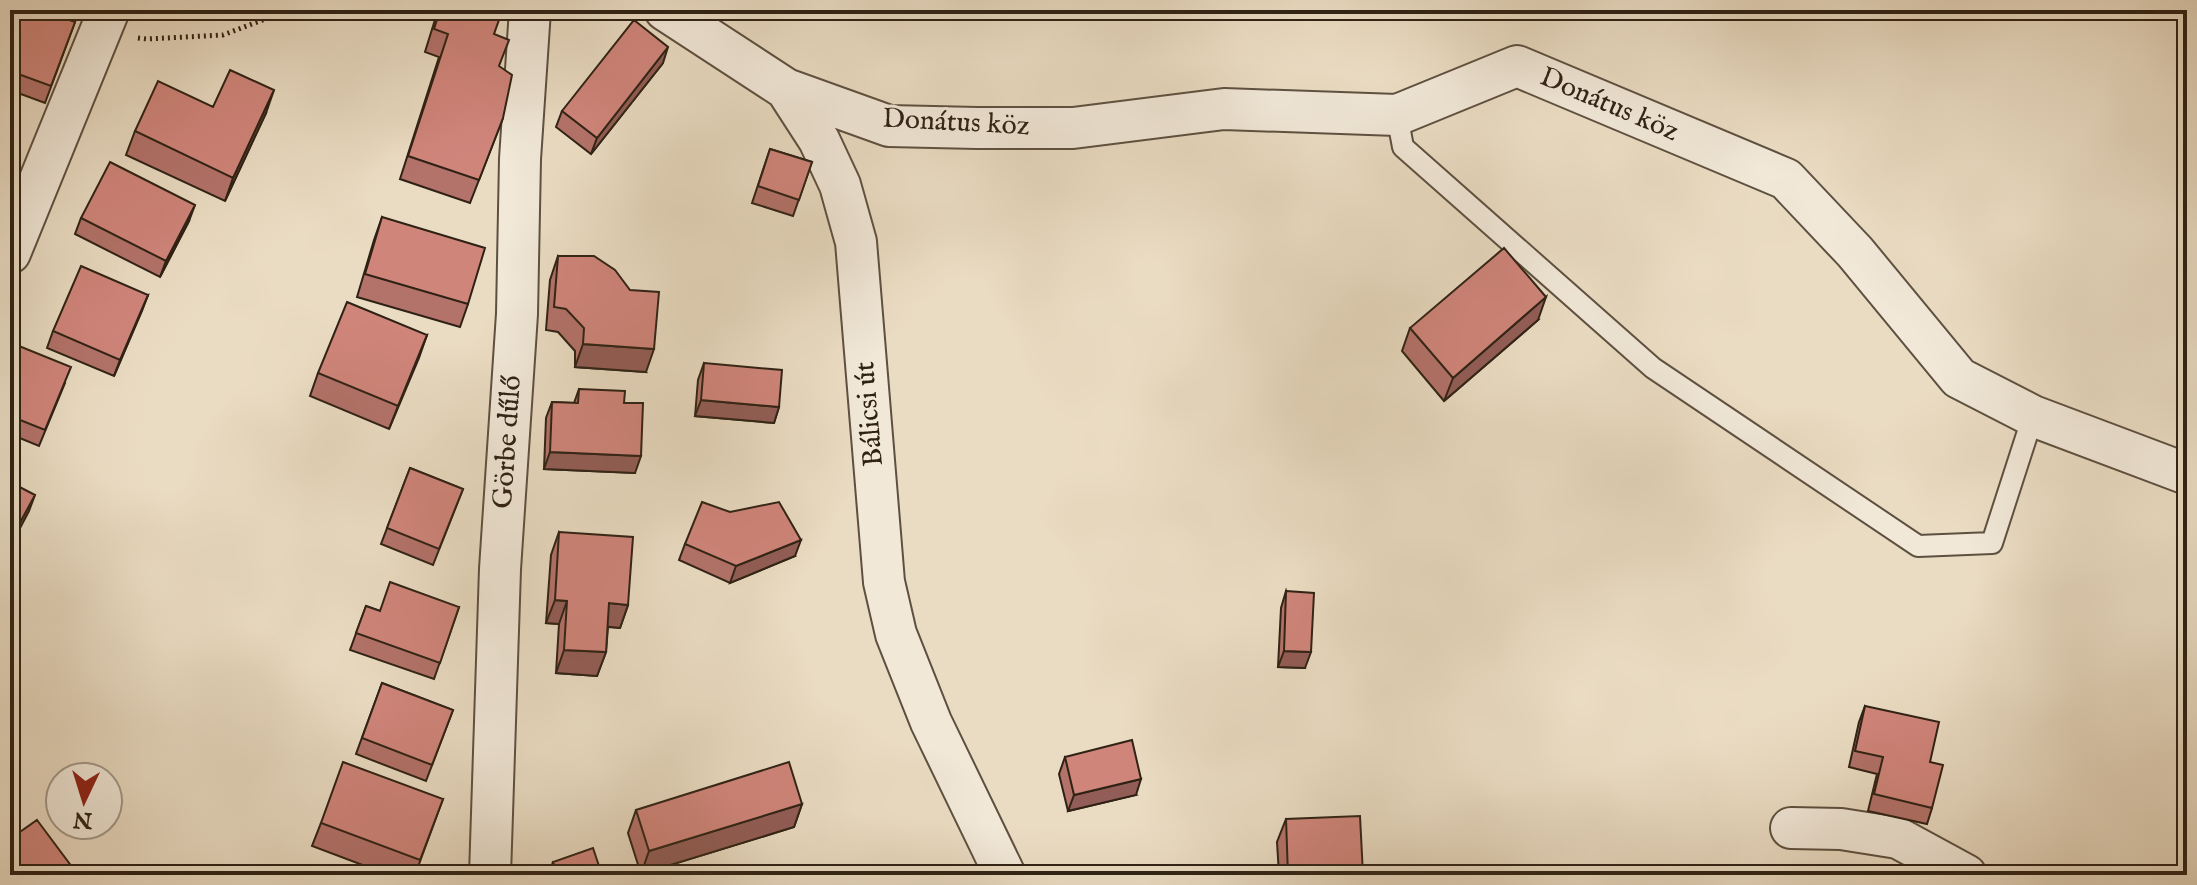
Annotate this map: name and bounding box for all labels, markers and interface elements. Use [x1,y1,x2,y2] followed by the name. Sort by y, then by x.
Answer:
[1534,60,1684,150] street label: Donátus köz
[881,102,1031,144] street label: Donátus köz
[848,360,892,468] street label: Bálicsi út
[486,374,530,510] street label: Görbe dűlő
[44,761,124,841] north arrow
[72,804,94,834] text: N

